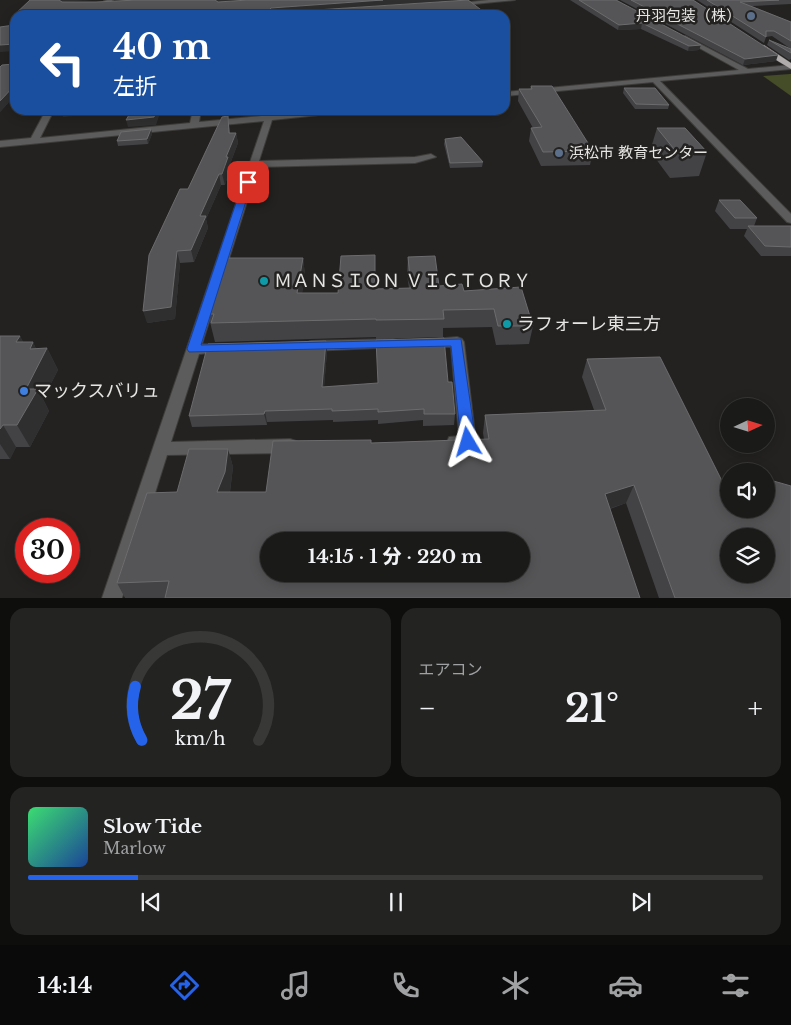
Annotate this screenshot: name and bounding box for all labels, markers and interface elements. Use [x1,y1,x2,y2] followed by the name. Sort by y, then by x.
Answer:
[636,6,741,25] place label: 丹羽包装（株）
[745,10,757,22] marker: 丹羽包装（株）
[113,25,211,68] text: 40 m
[30,30,95,95] icon: left
[113,73,157,100] text: 左折
[569,143,708,162] place label: 浜松市 教育センター
[553,147,565,159] marker: 浜松市 教育センター
[227,161,269,203] pin
[234,168,262,196] icon: arrive
[274,270,531,292] place label: ＭＡＮＳＩＯＮ ＶＩＣＴＯＲＹ
[258,275,270,287] marker: ＭＡＮＳＩＯＮ ＶＩＣＴＯＲＹ
[517,313,661,335] place label: ラフォーレ東三方
[501,318,513,330] marker: ラフォーレ東三方
[34,380,159,402] place label: マックスバリュ
[18,385,30,397] marker: マックスバリュ
[720,398,775,452] north arrow
[720,398,775,583] map controls
[441,415,493,467] position arrow
[720,463,775,518] button: sound
[15,518,80,583] speed limit sign: 30
[720,528,775,583] button: layers
[308,545,482,568] text: 14:15 · 1 分 · 220 m
[419,659,483,679] text: エアコン
[170,669,232,733] text: 27
[565,685,619,732] text: 21°
[419,691,436,726] text: −
[748,691,763,726] text: +
[175,728,226,750] text: km/h
[103,815,202,838] text: Slow Tide
[103,838,166,858] text: Marlow
[137,888,165,916] icon: previous
[382,888,410,916] icon: pause
[627,888,655,916] icon: next
[167,968,202,1003] icon: directions
[278,968,313,1003] icon: music
[388,968,423,1003] icon: phone
[498,968,533,1003] icon: climate
[608,968,643,1003] icon: car
[718,968,753,1003] icon: filters
[38,972,92,999] text: 14:14

